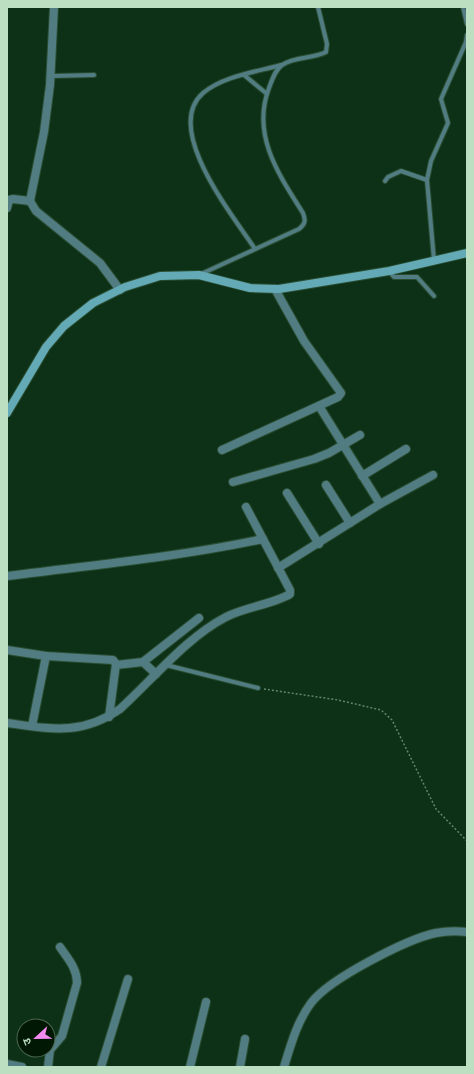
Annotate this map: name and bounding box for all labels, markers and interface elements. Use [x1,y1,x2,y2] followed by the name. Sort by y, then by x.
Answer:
[16,1018,56,1058] north arrow
[20,1036,34,1047] text: उ

